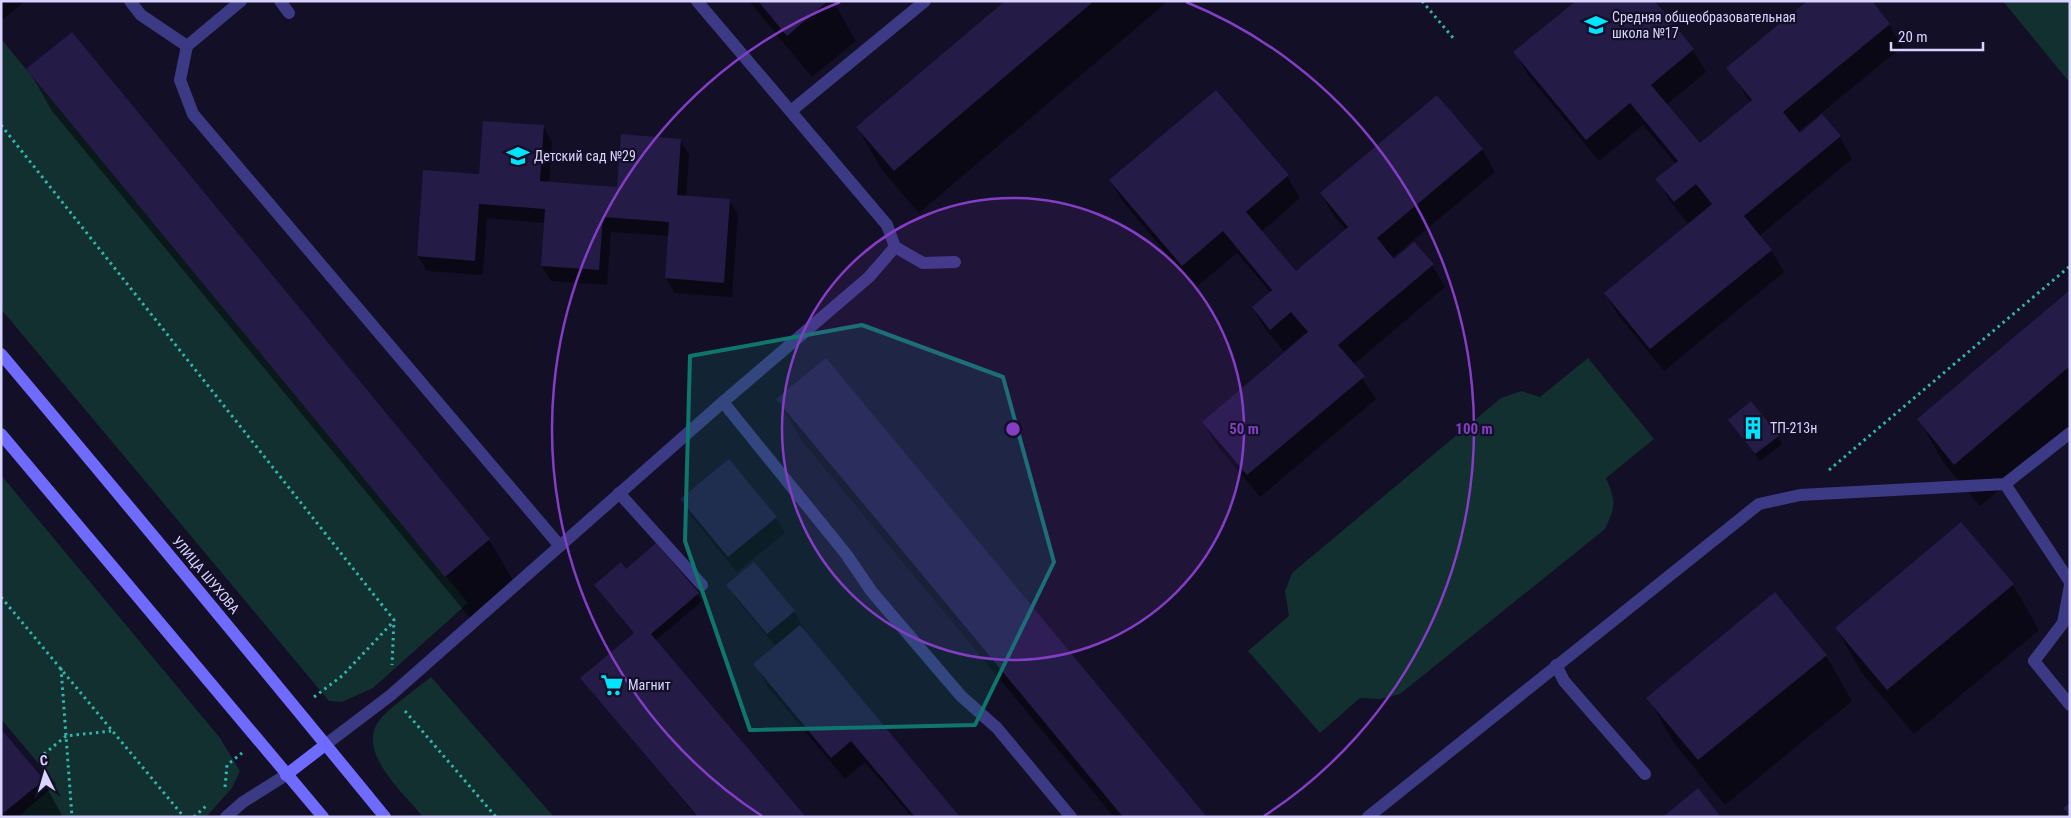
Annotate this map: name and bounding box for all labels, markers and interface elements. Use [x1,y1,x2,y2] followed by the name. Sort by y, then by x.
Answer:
[1612,9,1796,41] place label: Средняя общеобразовательная школа №17
[1583,12,1609,38] school or university icon: Средняя общеобразовательная школа №17
[1891,20,1984,52] scale bar
[1898,28,1928,46] text: 20 m
[505,143,531,169] school or university icon: Детский сад №29
[534,148,636,164] place label: Детский сад №29
[1740,415,1766,441] building icon: ТП-213н
[1004,420,1022,438] centre of rings
[1229,420,1259,438] text: 50 m
[1455,420,1493,438] text: 100 m
[1770,420,1817,436] place label: ТП-213н
[169,533,243,617] street label: УЛИЦА ШУХОВА
[599,672,625,698] supermarket icon: Магнит
[628,677,671,693] place label: Магнит
[20,748,70,798] north arrow
[39,752,49,768] text: С

